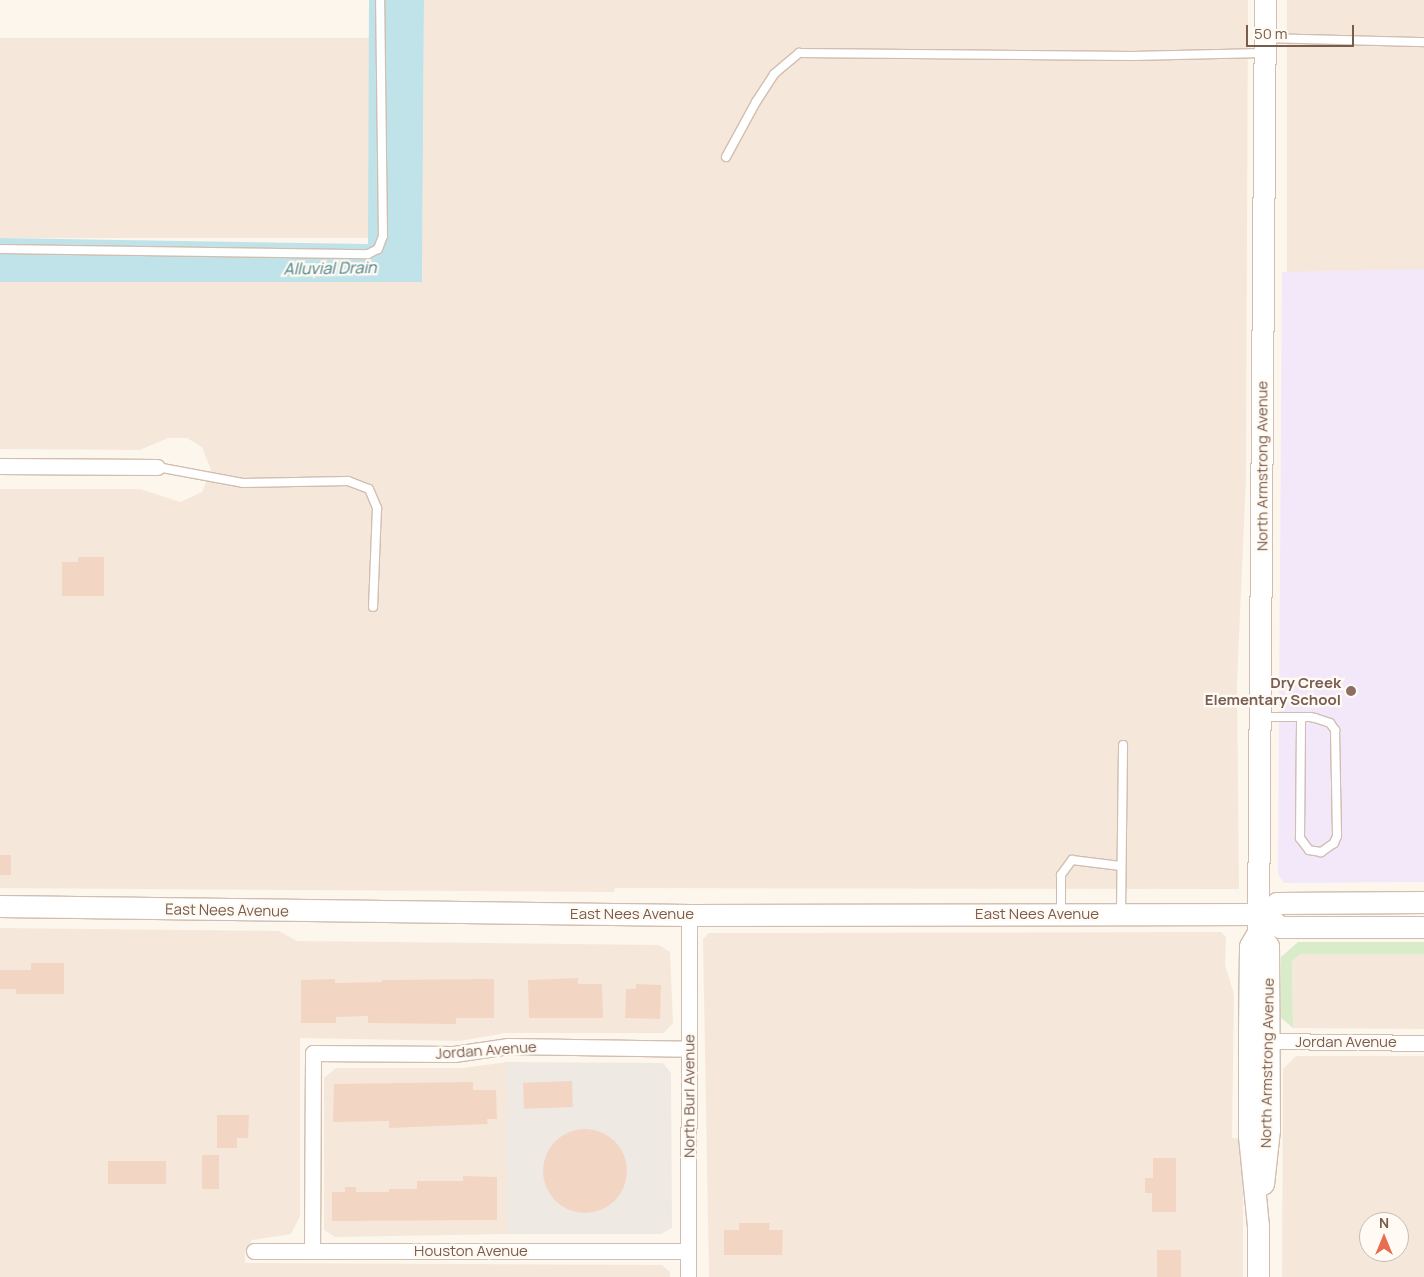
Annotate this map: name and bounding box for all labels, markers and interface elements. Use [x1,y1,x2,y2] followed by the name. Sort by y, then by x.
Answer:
[1249,15,1356,47] scale bar
[1254,23,1288,44] text: 50 m
[283,258,377,278] water label: Alluvial Drain
[1253,381,1271,551] street label: North Armstrong Avenue
[1205,673,1341,708] place label: Dry Creek Elementary School
[1345,685,1357,697] marker: Dry Creek Elementary School
[165,900,289,920] street label: East Nees Avenue
[570,905,694,923] street label: East Nees Avenue
[975,905,1099,923] street label: East Nees Avenue
[1257,978,1277,1148] street label: North Armstrong Avenue
[1295,1033,1397,1051] street label: Jordan Avenue
[680,1034,698,1158] street label: North Burl Avenue
[435,1037,537,1063] street label: Jordan Avenue
[1359,1212,1409,1262] north arrow
[1379,1213,1389,1232] text: N
[414,1242,528,1260] street label: Houston Avenue

